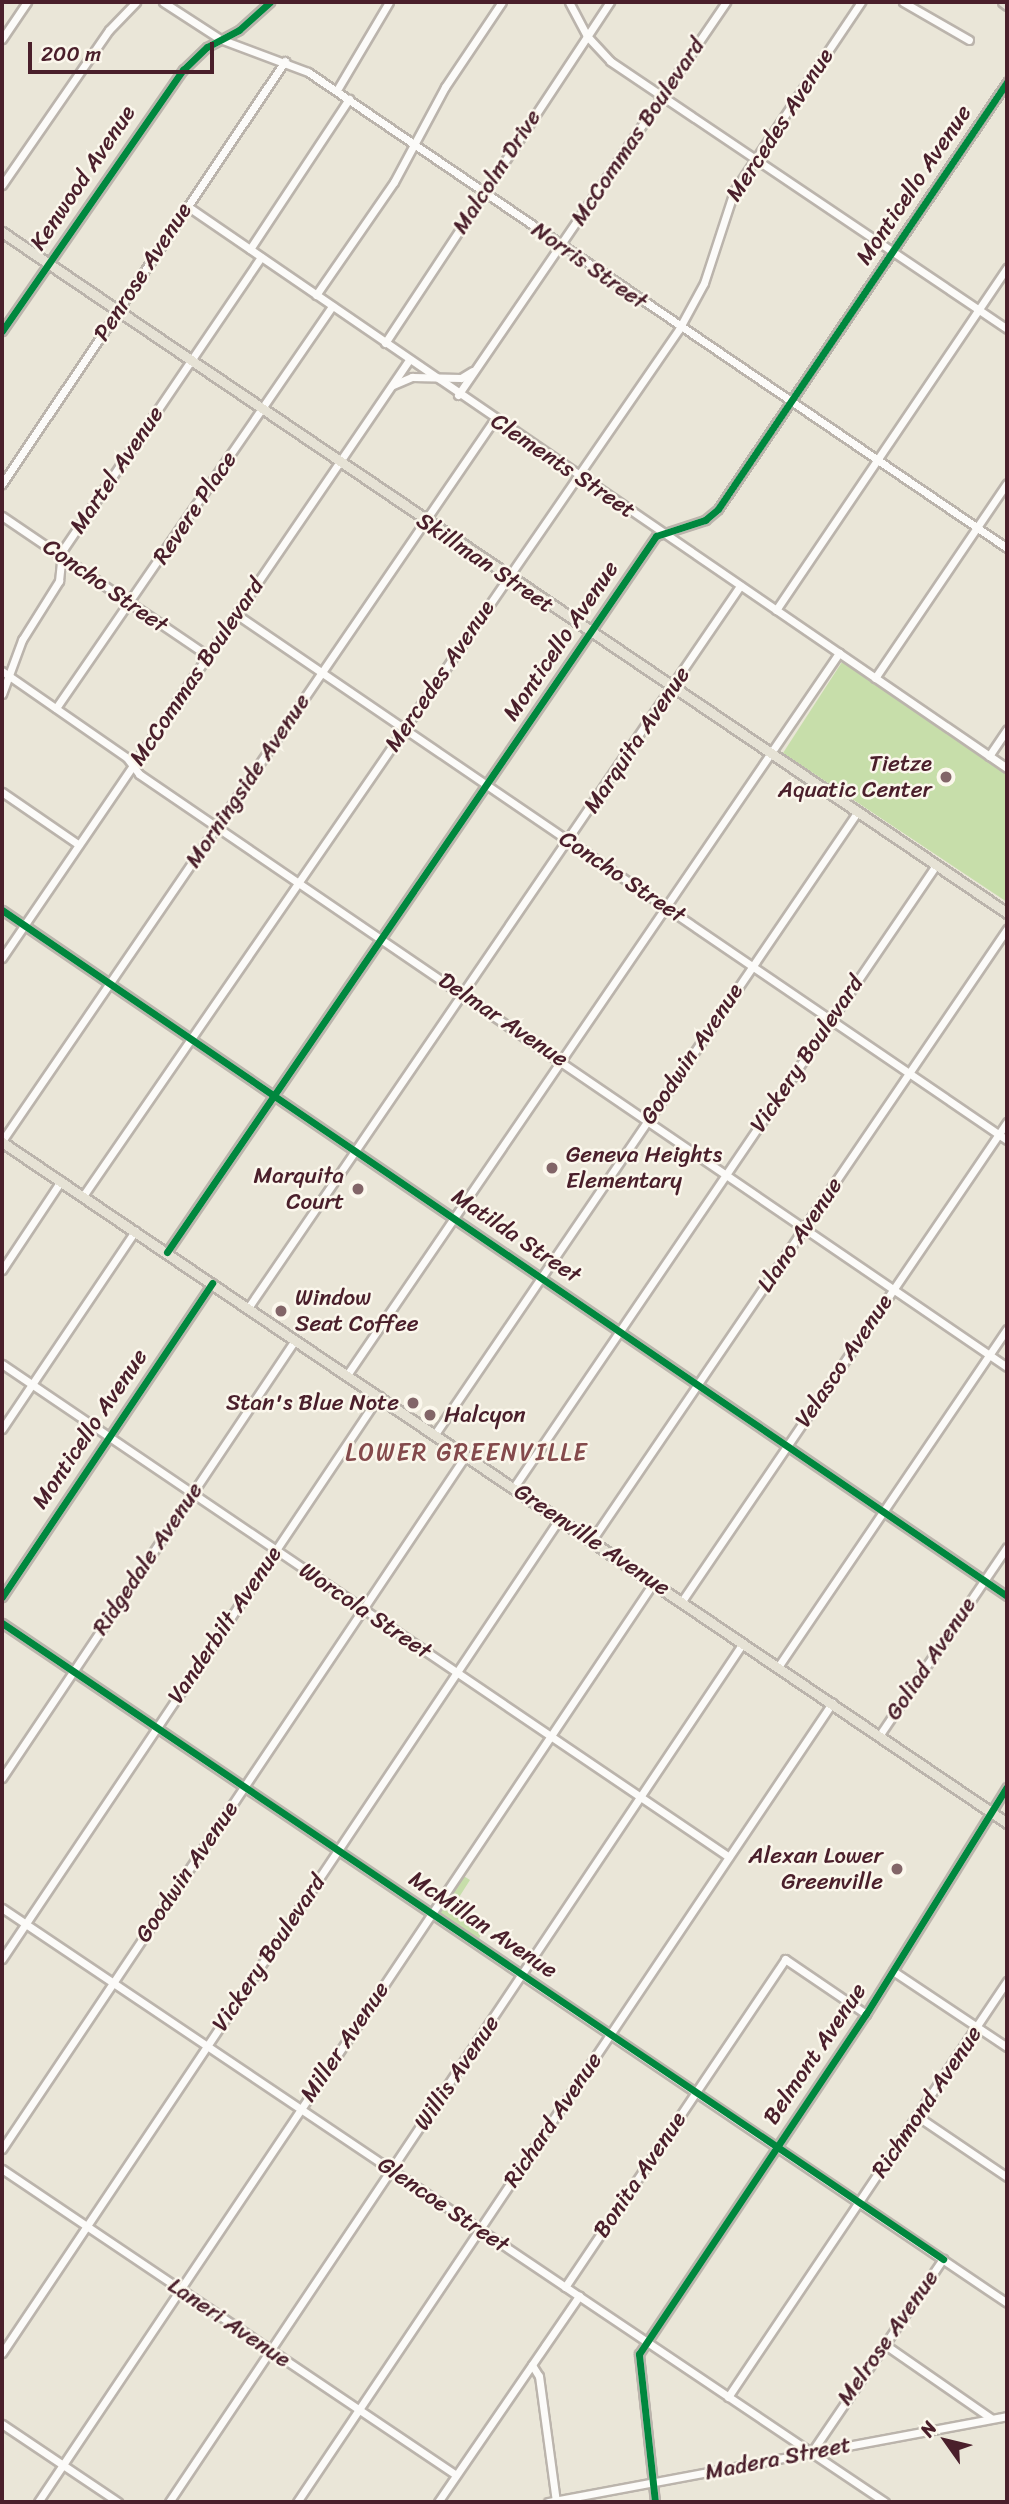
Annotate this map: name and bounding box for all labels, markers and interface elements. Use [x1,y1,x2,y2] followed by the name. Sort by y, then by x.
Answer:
[32,28,217,72] scale bar
[565,33,711,231] street label: McCommas Boulevard
[41,35,101,73] text: 200 m
[720,43,840,207] street label: Mercedes Avenue
[24,100,142,256] street label: Kenwood Avenue
[851,100,977,270] street label: Monticello Avenue
[447,105,547,239] street label: Malcolm Drive
[88,198,198,346] street label: Penrose Avenue
[526,216,652,316] street label: Norris Street
[64,401,170,539] street label: Martel Avenue
[486,408,640,524] street label: Clements Street
[147,446,243,570] street label: Revere Place
[411,507,559,619] street label: Skillman Street
[37,533,173,639] street label: Concho Street
[498,556,624,726] street label: Monticello Avenue
[124,573,270,771] street label: McCommas Boulevard
[379,595,501,757] street label: Mercedes Avenue
[578,662,696,818] street label: Marquita Avenue
[180,689,316,873] street label: Morningside Avenue
[778,750,932,804] place label: Tietze Aquatic Center
[938,769,954,785] marker: Tietze Aquatic Center
[554,825,690,929] street label: Concho Street
[433,967,573,1073] street label: Delmar Avenue
[744,970,870,1138] street label: Vickery Boulevard
[635,978,749,1130] street label: Goodwin Avenue
[566,1141,723,1195] place label: Geneva Heights Elementary
[544,1160,560,1176] marker: Geneva Heights Elementary
[254,1162,344,1216] place label: Marquita Court
[752,1172,848,1298] street label: Llano Avenue
[350,1181,366,1197] marker: Marquita Court
[446,1183,586,1289] street label: Matilda Street
[295,1284,418,1338] place label: Window Seat Coffee
[789,1289,899,1433] street label: Velasco Avenue
[273,1303,289,1319] marker: Window Seat Coffee
[27,1344,153,1514] street label: Monticello Avenue
[226,1389,399,1417] place label: Stan's Blue Note
[405,1395,421,1411] marker: Stan's Blue Note
[444,1401,526,1429] place label: Halcyon
[422,1407,438,1423] marker: Halcyon
[348,1439,586,1467] district label: LOWER GREENVILLE
[87,1478,209,1640] street label: Ridgedale Avenue
[509,1478,675,1602] street label: Greenville Avenue
[162,1541,288,1709] street label: Vanderbilt Avenue
[294,1557,436,1665] street label: Worcola Street
[880,1592,982,1726] street label: Goliad Avenue
[130,1796,244,1948] street label: Goodwin Avenue
[748,1842,883,1896] place label: Alexan Lower Greenville
[889,1861,905,1877] marker: Alexan Lower Greenville
[404,1865,562,1985] street label: McMillan Avenue
[206,1869,332,2037] street label: Vickery Boulevard
[295,1977,395,2107] street label: Miller Avenue
[758,1978,872,2130] street label: Belmont Avenue
[409,2010,505,2136] street label: Willis Avenue
[866,2021,988,2183] street label: Richmond Avenue
[498,2047,608,2193] street label: Richard Avenue
[588,2107,692,2243] street label: Bonita Avenue
[372,2151,514,2259] street label: Glencoe Street
[831,2265,945,2411] street label: Melrose Avenue
[163,2272,295,2374] street label: Laneri Avenue
[911,2406,981,2476] north arrow
[911,2414,946,2444] text: N
[703,2431,853,2487] street label: Madera Street

